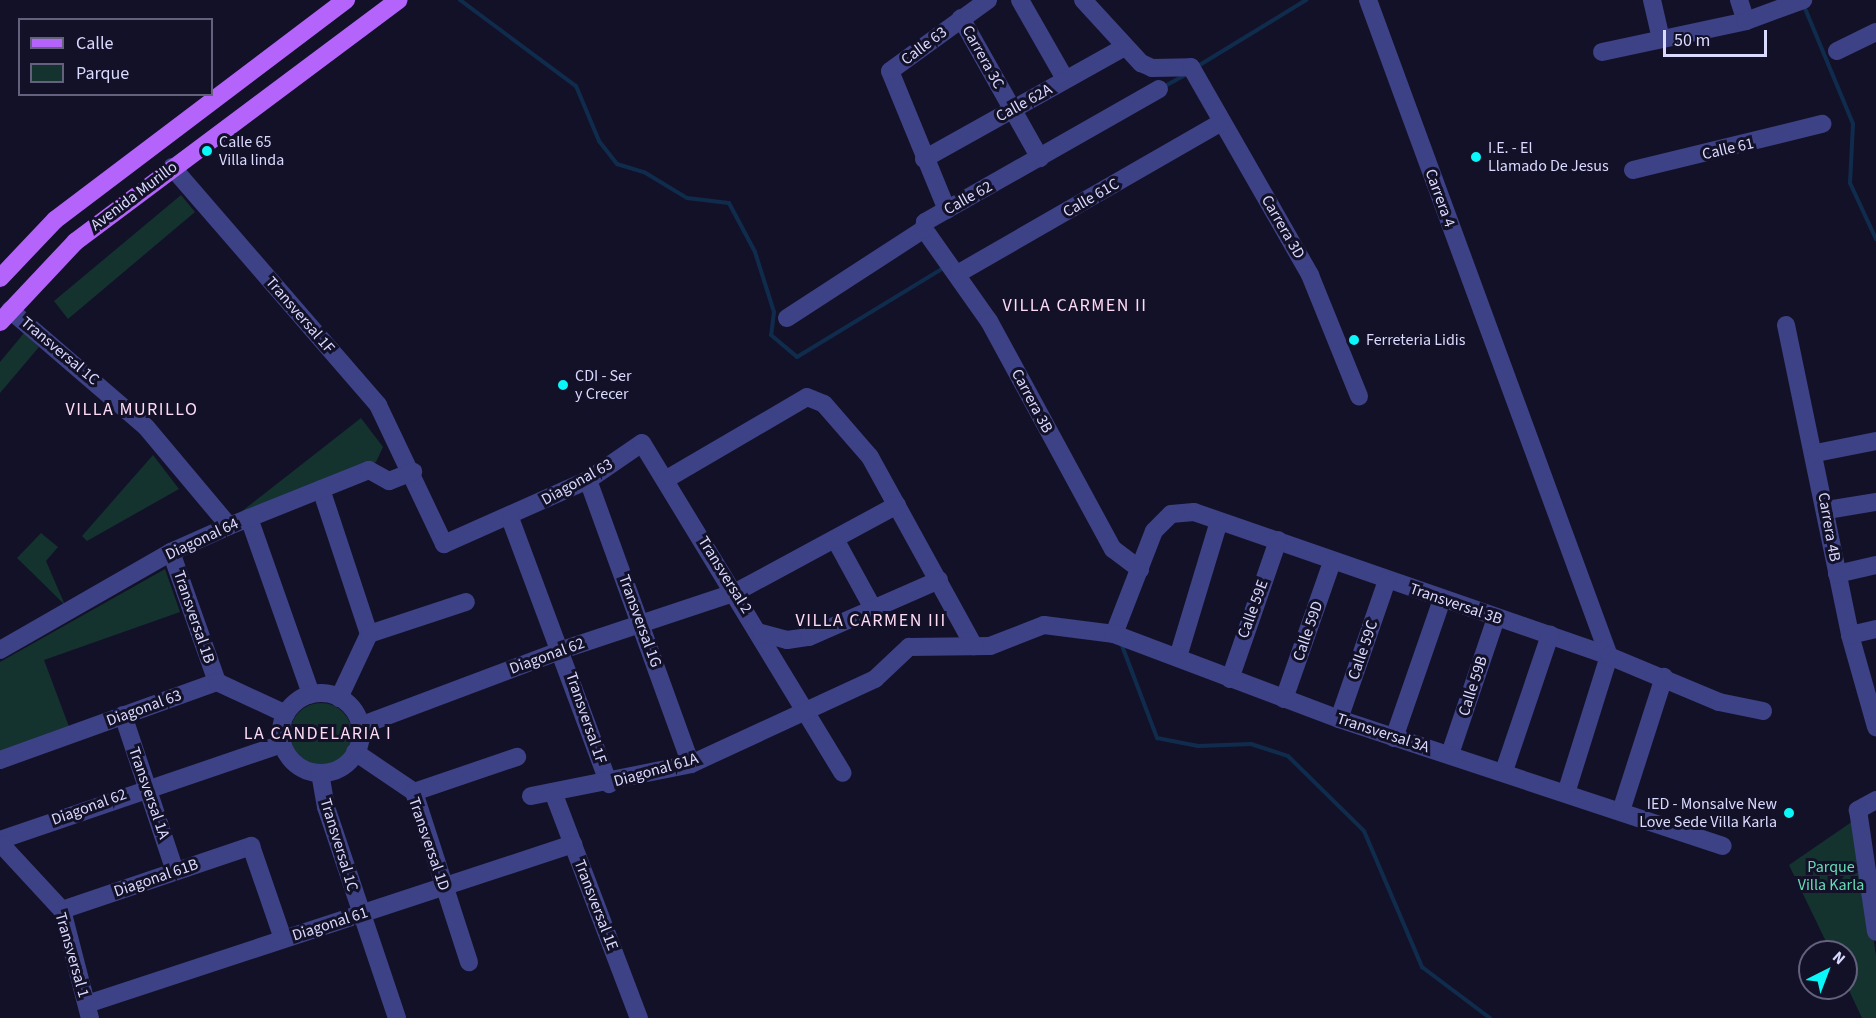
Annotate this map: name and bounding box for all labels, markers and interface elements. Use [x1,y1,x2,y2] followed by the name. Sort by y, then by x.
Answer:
[18,18,213,96] legend
[1666,18,1770,56] scale bar
[958,22,1008,92] street label: Carrera 3C
[897,23,951,69] street label: Calle 63
[1674,28,1710,53] text: 50 m
[76,31,113,56] text: Calle
[76,61,129,86] text: Parque
[993,80,1055,126] street label: Calle 62A
[219,132,284,170] place label: Calle 65 Villa linda
[1700,134,1756,164] street label: Calle 61
[1488,138,1609,176] place label: I.E. - El Llamado De Jesus
[200,144,214,158] marker: Calle 65 Villa linda
[1469,150,1483,164] marker: I.E. - El Llamado De Jesus
[87,157,181,235] street label: Avenida Murillo
[1421,166,1459,230] street label: Carrera 4
[1060,174,1122,222] street label: Calle 61C
[940,177,996,219] street label: Calle 62
[1257,192,1309,262] street label: Carrera 3D
[262,273,338,357] street label: Transversal 1F
[1002,295,1148,317] district label: VILLA CARMEN II
[17,313,103,389] street label: Transversal 1C
[1366,330,1465,350] place label: Ferreteria Lidis
[1347,333,1361,347] marker: Ferreteria Lidis
[575,366,632,404] place label: CDI - Ser y Crecer
[1007,366,1057,436] street label: Carrera 3B
[556,378,570,392] marker: CDI - Ser y Crecer
[65,399,199,421] district label: VILLA MURILLO
[538,455,616,509] street label: Diagonal 63
[1813,491,1845,563] street label: Carrera 4B
[162,514,242,564] street label: Diagonal 64
[694,533,756,617] street label: Transversal 2
[169,568,219,666] street label: Transversal 1B
[614,572,666,670] street label: Transversal 1G
[1234,577,1272,641] street label: Calle 59E
[1407,579,1505,629] street label: Transversal 3B
[1289,598,1327,664] street label: Calle 59D
[795,610,947,632] district label: VILLA CARMEN III
[1344,618,1382,682] street label: Calle 59C
[507,634,587,678] street label: Diagonal 62
[1454,654,1492,718] street label: Calle 59B
[561,670,611,766] street label: Transversal 1F
[104,686,184,730] street label: Diagonal 63
[1334,709,1432,757] street label: Transversal 3A
[244,723,392,745] district label: LA CANDELARIA I
[124,744,174,842] street label: Transversal 1A
[612,749,700,791] street label: Diagonal 61A
[49,785,129,829] street label: Diagonal 62
[1639,794,1777,832] place label: IED - Monsalve New Love Sede Villa Karla
[404,795,454,893] street label: Transversal 1D
[316,796,362,894] street label: Transversal 1C
[1782,806,1796,820] marker: IED - Monsalve New Love Sede Villa Karla
[111,855,201,901] street label: Diagonal 61B
[570,857,622,953] street label: Transversal 1E
[1798,857,1864,895] park label: Parque Villa Karla
[290,903,370,945] street label: Diagonal 61
[51,910,93,1000] street label: Transversal 1
[1798,940,1858,1000] north arrow
[1827,946,1850,970] text: N

